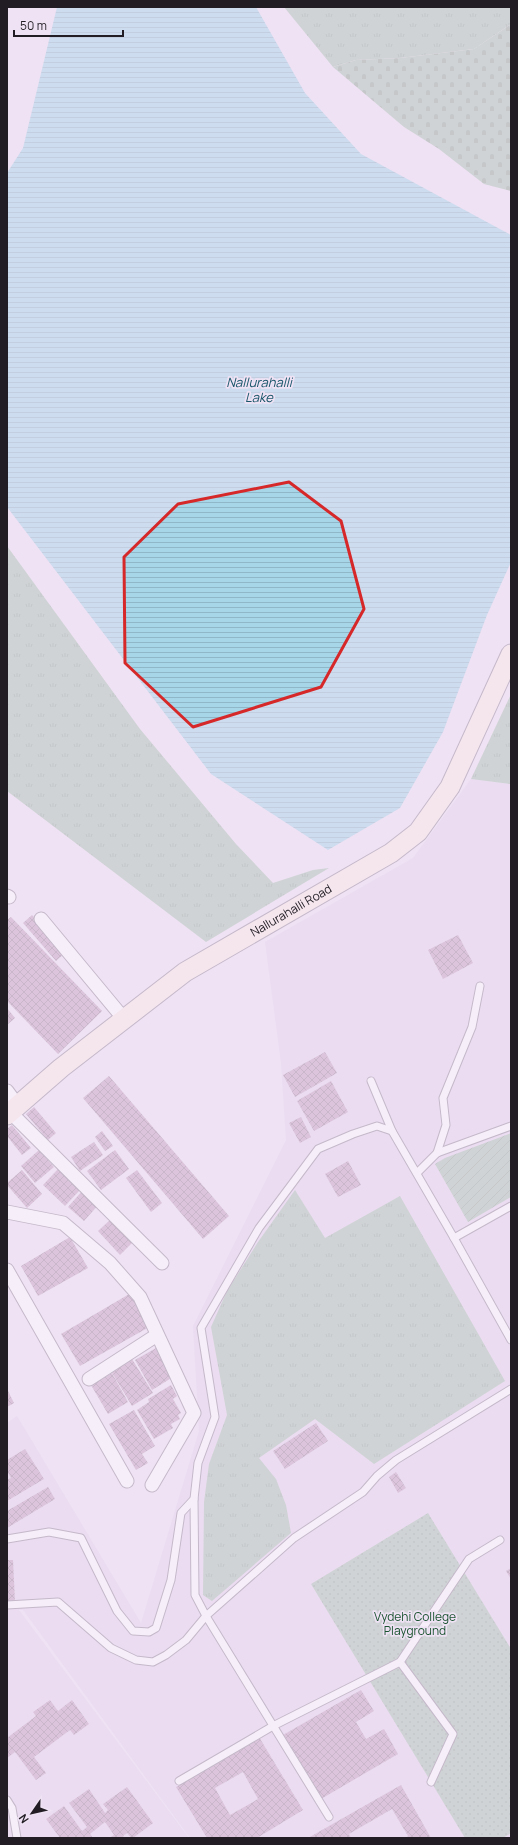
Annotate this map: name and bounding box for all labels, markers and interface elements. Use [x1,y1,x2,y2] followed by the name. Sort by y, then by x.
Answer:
[14,12,123,38] scale bar
[20,17,47,34] text: 50 m
[226,373,294,406] water label: Nallurahalli Lake
[247,880,335,941] street label: Nallurahalli Road
[374,1608,456,1639] park label: Vydehi College Playground
[12,1793,52,1833] north arrow
[15,1811,32,1826] text: N

